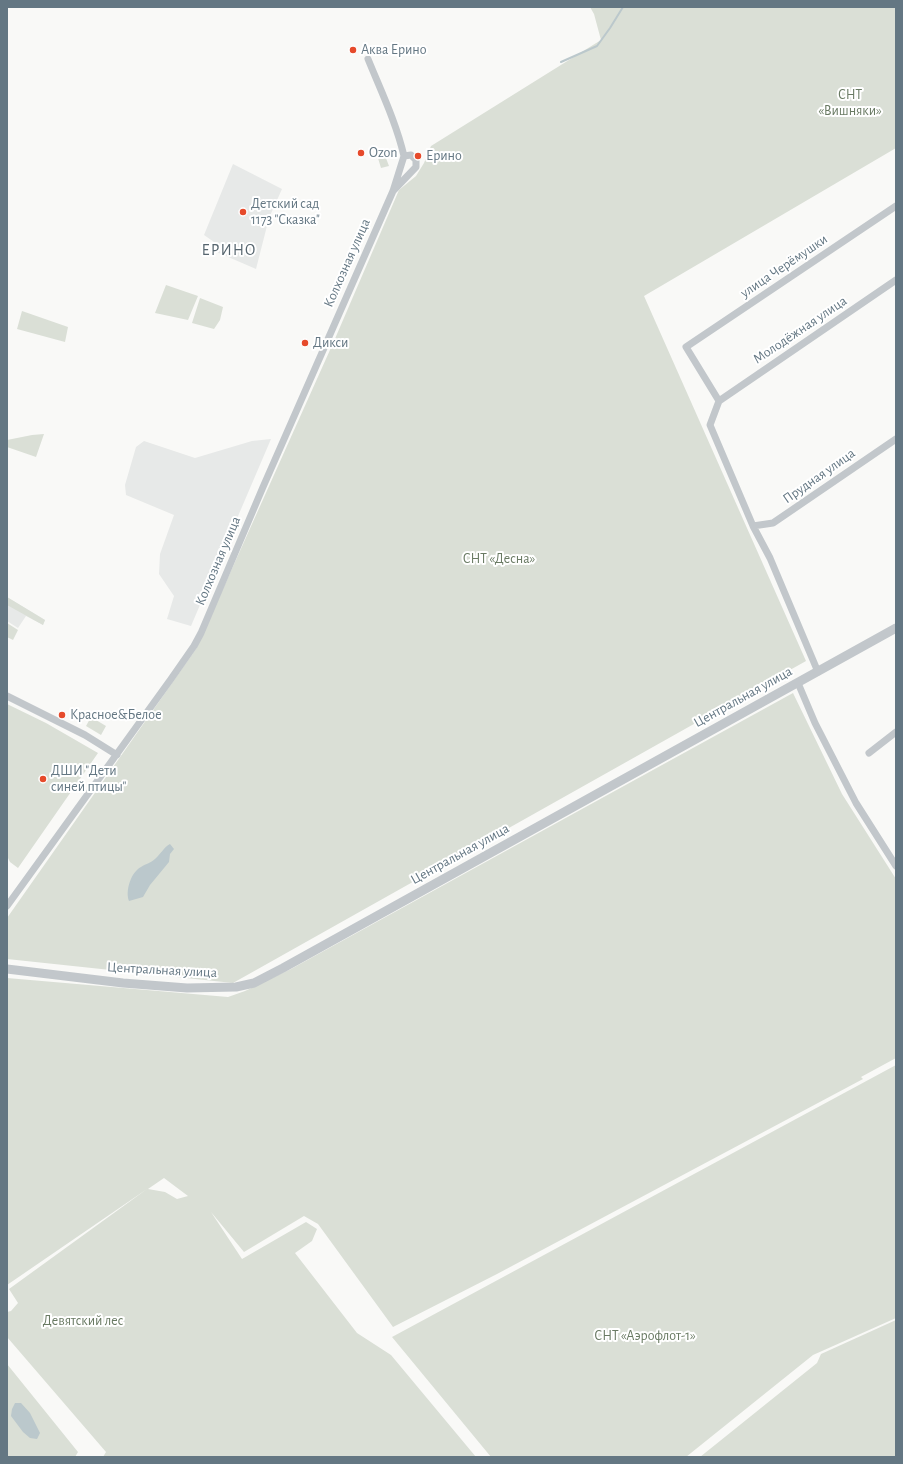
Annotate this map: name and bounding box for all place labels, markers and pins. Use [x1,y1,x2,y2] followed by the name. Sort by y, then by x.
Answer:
[361,42,427,58] place label: Аква Ерино
[348,45,358,55] marker: Аква Ерино
[369,145,397,161] place label: Ozon
[356,148,366,158] marker: Ozon
[426,148,462,164] place label: Ерино
[413,151,423,161] marker: Ерино
[251,196,320,228] place label: Детский сад 1173 "Сказка"
[238,207,248,217] marker: Детский сад 1173 "Сказка"
[313,335,348,351] place label: Дикси
[300,338,310,348] marker: Дикси
[70,707,162,723] place label: Красное&Белое
[57,710,67,720] marker: Красное&Белое
[51,763,127,796] place label: ДШИ "Дети синей птицы"
[38,774,48,784] marker: ДШИ "Дети синей птицы"

